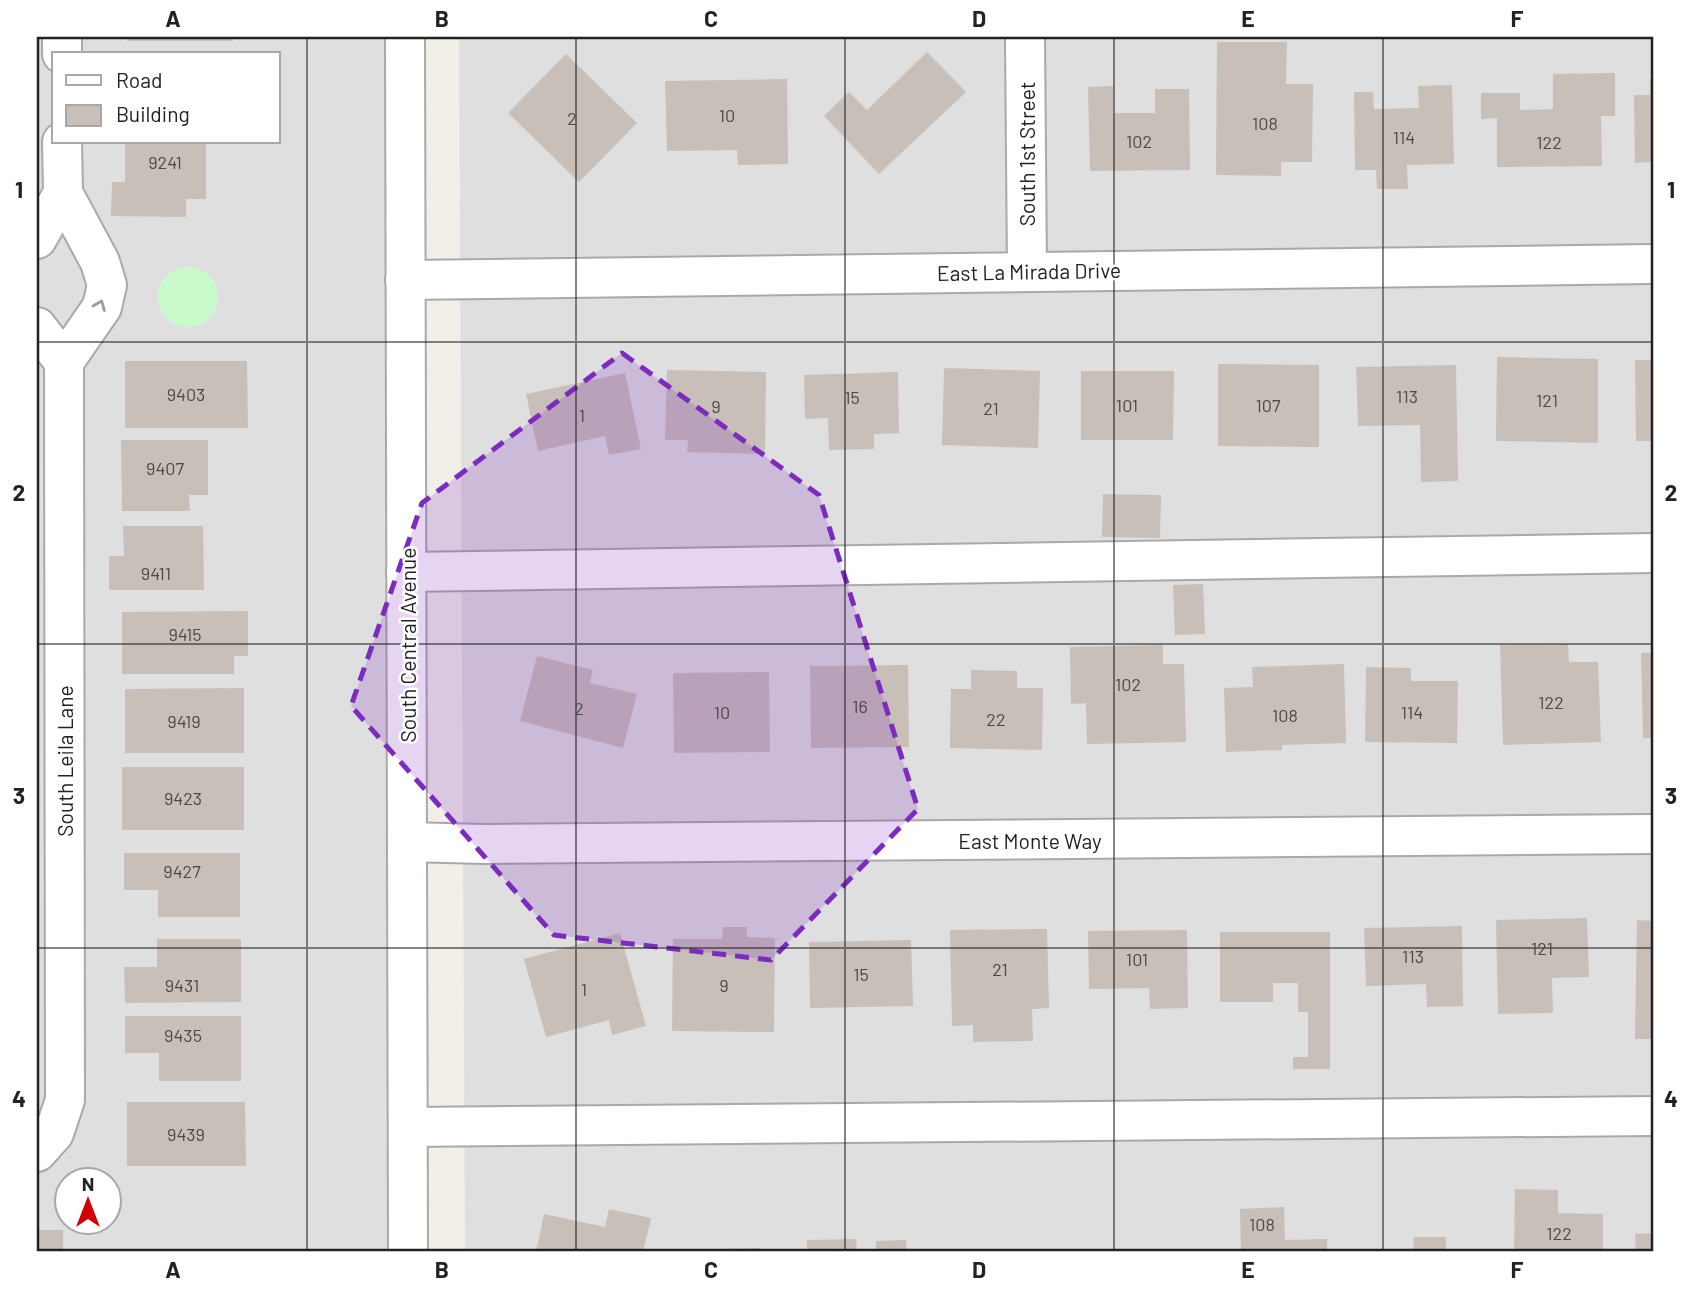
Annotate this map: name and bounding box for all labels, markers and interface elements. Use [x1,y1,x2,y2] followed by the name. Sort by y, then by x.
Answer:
[165,4,181,32] text: A
[435,4,449,32] text: B
[704,4,718,32] text: C
[972,4,986,32] text: D
[1241,4,1255,32] text: E
[1511,4,1524,32] text: F
[52,52,280,144] legend
[116,67,162,92] text: Road
[1014,82,1039,226] street label: South 1st Street
[116,101,190,126] text: Building
[719,104,735,126] house number: 10
[567,107,577,129] house number: 2
[1252,112,1278,134] house number: 108
[1393,126,1415,148] house number: 114
[1126,130,1152,152] house number: 102
[1536,131,1562,153] house number: 122
[148,151,182,173] house number: 9241
[15,175,23,203] text: 1
[1667,175,1675,203] text: 1
[937,257,1121,285] street label: East La Mirada Drive
[92,300,106,312] one-way arrow
[167,383,205,405] house number: 9403
[1396,385,1418,407] house number: 113
[844,386,860,408] house number: 15
[1536,389,1558,411] house number: 121
[1116,394,1138,416] house number: 101
[1256,394,1281,416] house number: 107
[711,395,721,417] house number: 9
[983,397,999,419] house number: 21
[579,404,585,426] house number: 1
[146,457,184,479] house number: 9407
[13,478,25,506] text: 2
[1665,478,1677,506] text: 2
[395,547,420,743] street label: South Central Avenue
[141,562,171,584] house number: 9411
[168,623,202,645] house number: 9415
[1115,673,1141,695] house number: 102
[52,685,77,837] street label: South Leila Lane
[1538,691,1564,713] house number: 122
[852,695,868,717] house number: 16
[574,697,584,719] house number: 2
[714,701,730,723] house number: 10
[1401,701,1423,723] house number: 114
[1272,704,1298,726] house number: 108
[986,708,1006,730] house number: 22
[167,710,201,732] house number: 9419
[13,781,25,809] text: 3
[1665,781,1677,809] text: 3
[164,787,202,809] house number: 9423
[958,828,1102,853] street label: East Monte Way
[163,860,201,882] house number: 9427
[1531,937,1553,959] house number: 121
[1402,945,1424,967] house number: 113
[1126,948,1148,970] house number: 101
[992,958,1008,980] house number: 21
[853,963,869,985] house number: 15
[165,974,199,996] house number: 9431
[719,974,729,996] house number: 9
[581,978,587,1000] house number: 1
[164,1024,202,1046] house number: 9435
[12,1084,26,1112] text: 4
[1664,1084,1678,1112] text: 4
[167,1123,205,1145] house number: 9439
[52,1166,122,1236] north arrow
[82,1172,94,1195] text: N
[1249,1213,1275,1235] house number: 108
[1546,1222,1572,1244] house number: 122
[165,1255,181,1283] text: A
[435,1255,449,1283] text: B
[704,1255,718,1283] text: C
[972,1255,986,1283] text: D
[1241,1255,1255,1283] text: E
[1511,1255,1524,1283] text: F

